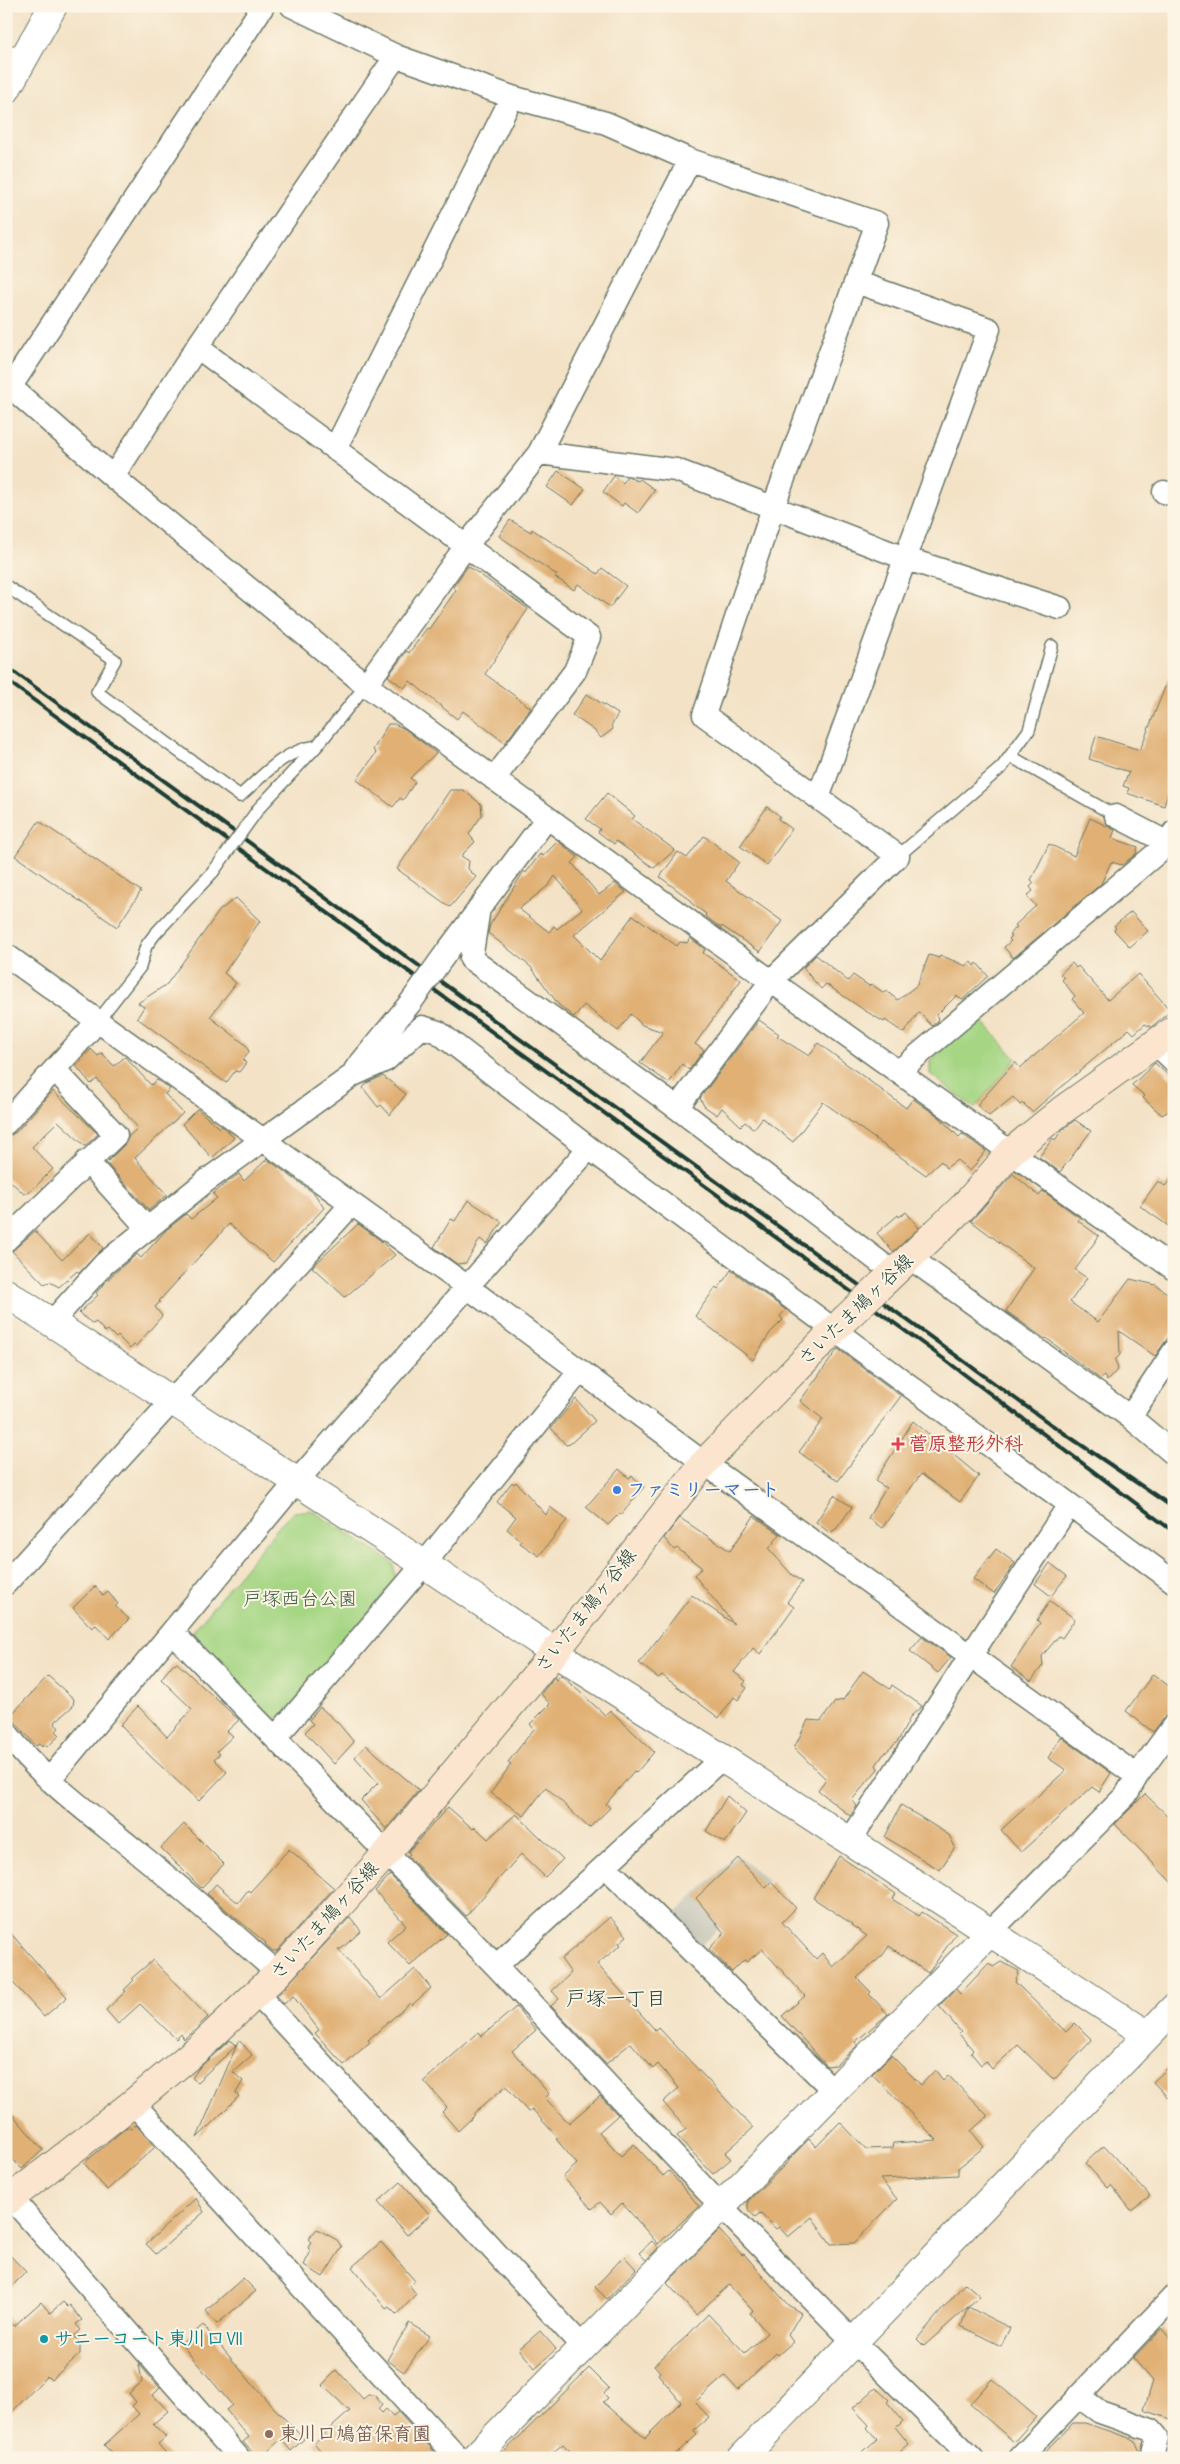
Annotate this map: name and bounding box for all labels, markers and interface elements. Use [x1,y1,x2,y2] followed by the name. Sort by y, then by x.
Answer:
[792,1248,920,1372] street label: さいたま鳩ヶ谷線
[909,1431,1024,1458] place label: 菅原整形外科
[891,1437,905,1451] marker: 菅原整形外科
[627,1477,780,1504] place label: ファミリーマート
[611,1484,623,1496] marker: ファミリーマート
[529,1543,643,1679] street label: さいたま鳩ヶ谷線
[243,1586,357,1613] park label: 戸塚西台公園
[264,1856,386,1986] street label: さいたま鳩ヶ谷線
[566,1985,666,2013] district label: 戸塚一丁目
[54,2326,244,2353] place label: サニーコート東川口Ⅶ
[38,2333,50,2345] marker: サニーコート東川口Ⅶ
[279,2421,431,2448] place label: 東川口鳩笛保育園
[263,2428,275,2440] marker: 東川口鳩笛保育園

